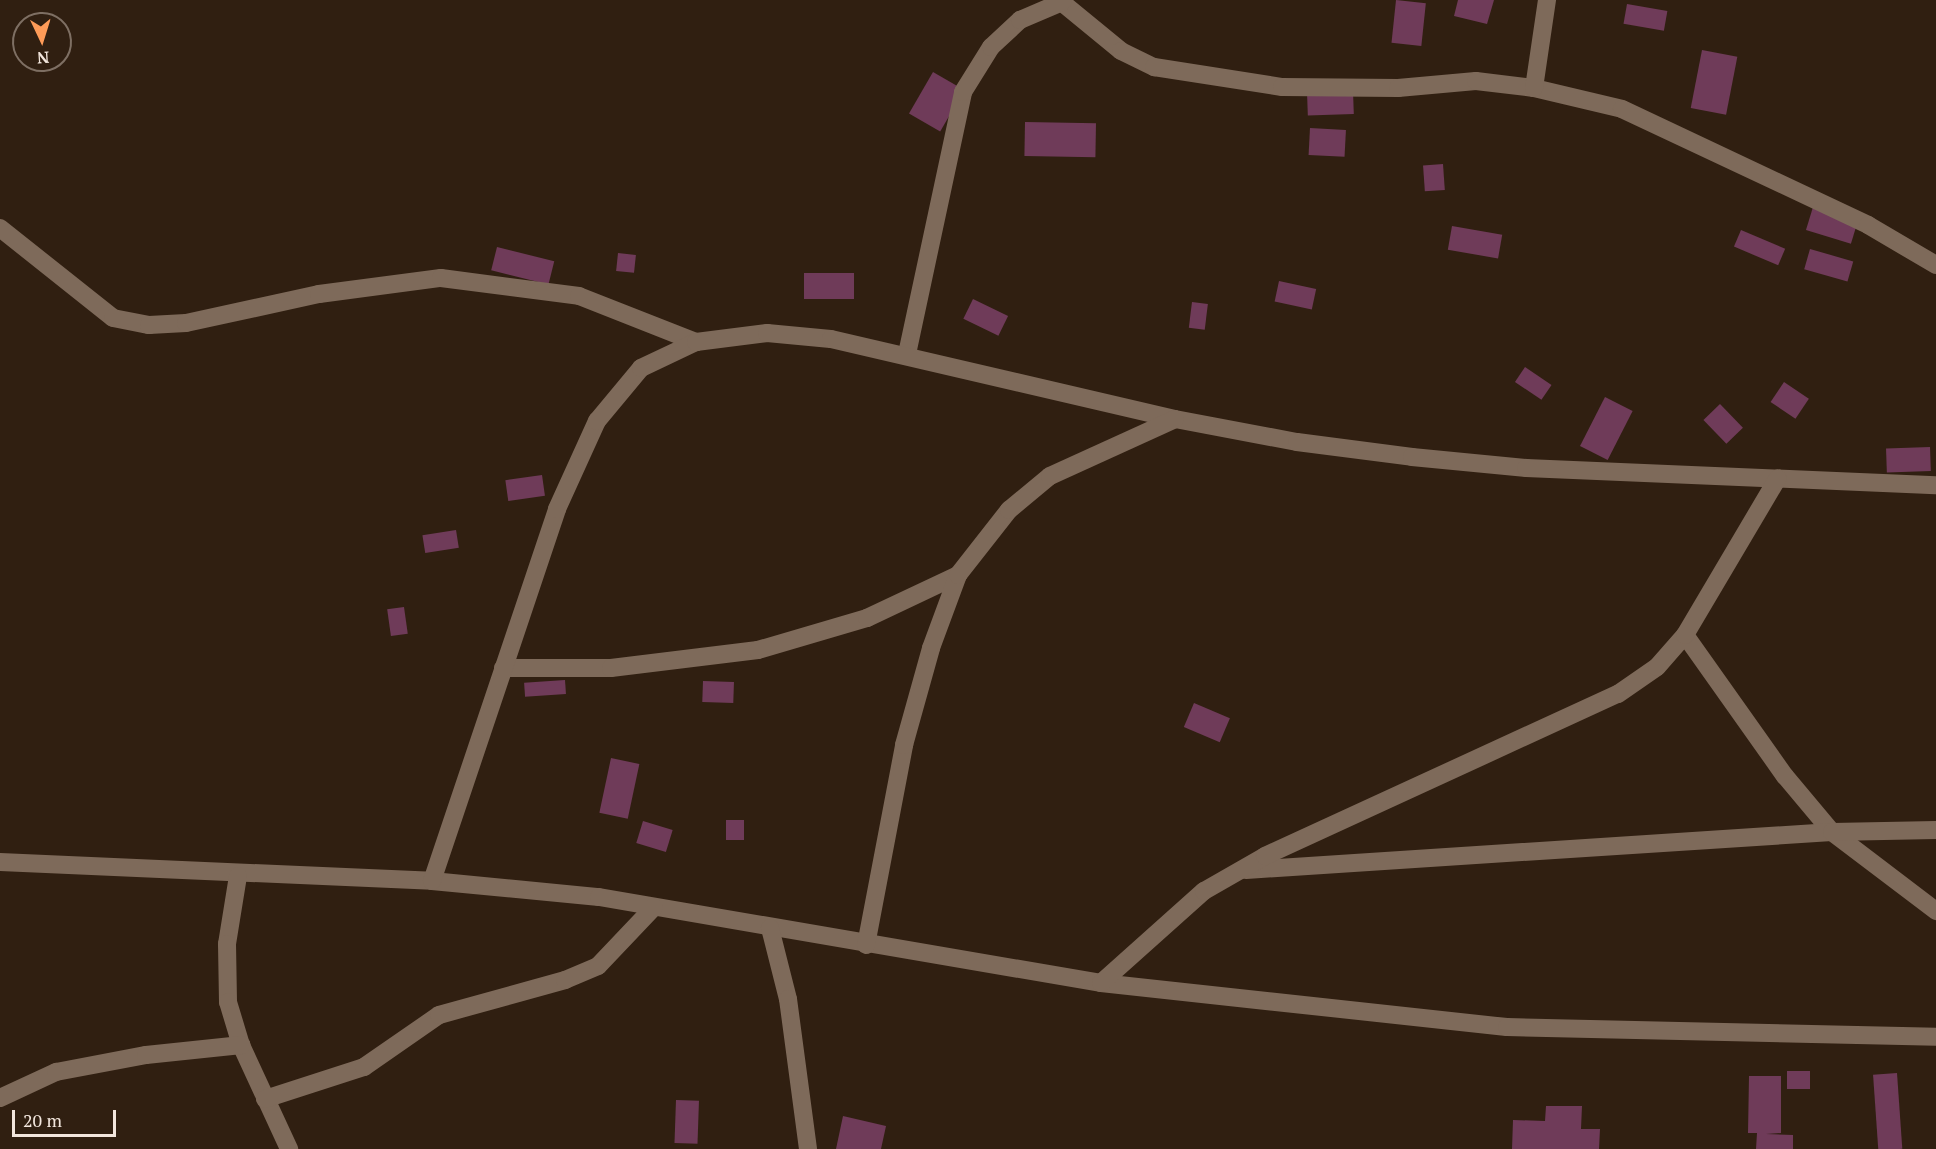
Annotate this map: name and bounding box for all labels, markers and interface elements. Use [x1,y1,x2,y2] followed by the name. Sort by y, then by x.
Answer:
[12,12,72,72] north arrow
[36,47,50,69] text: N
[15,1098,118,1136] scale bar
[23,1108,62,1132] text: 20 m

